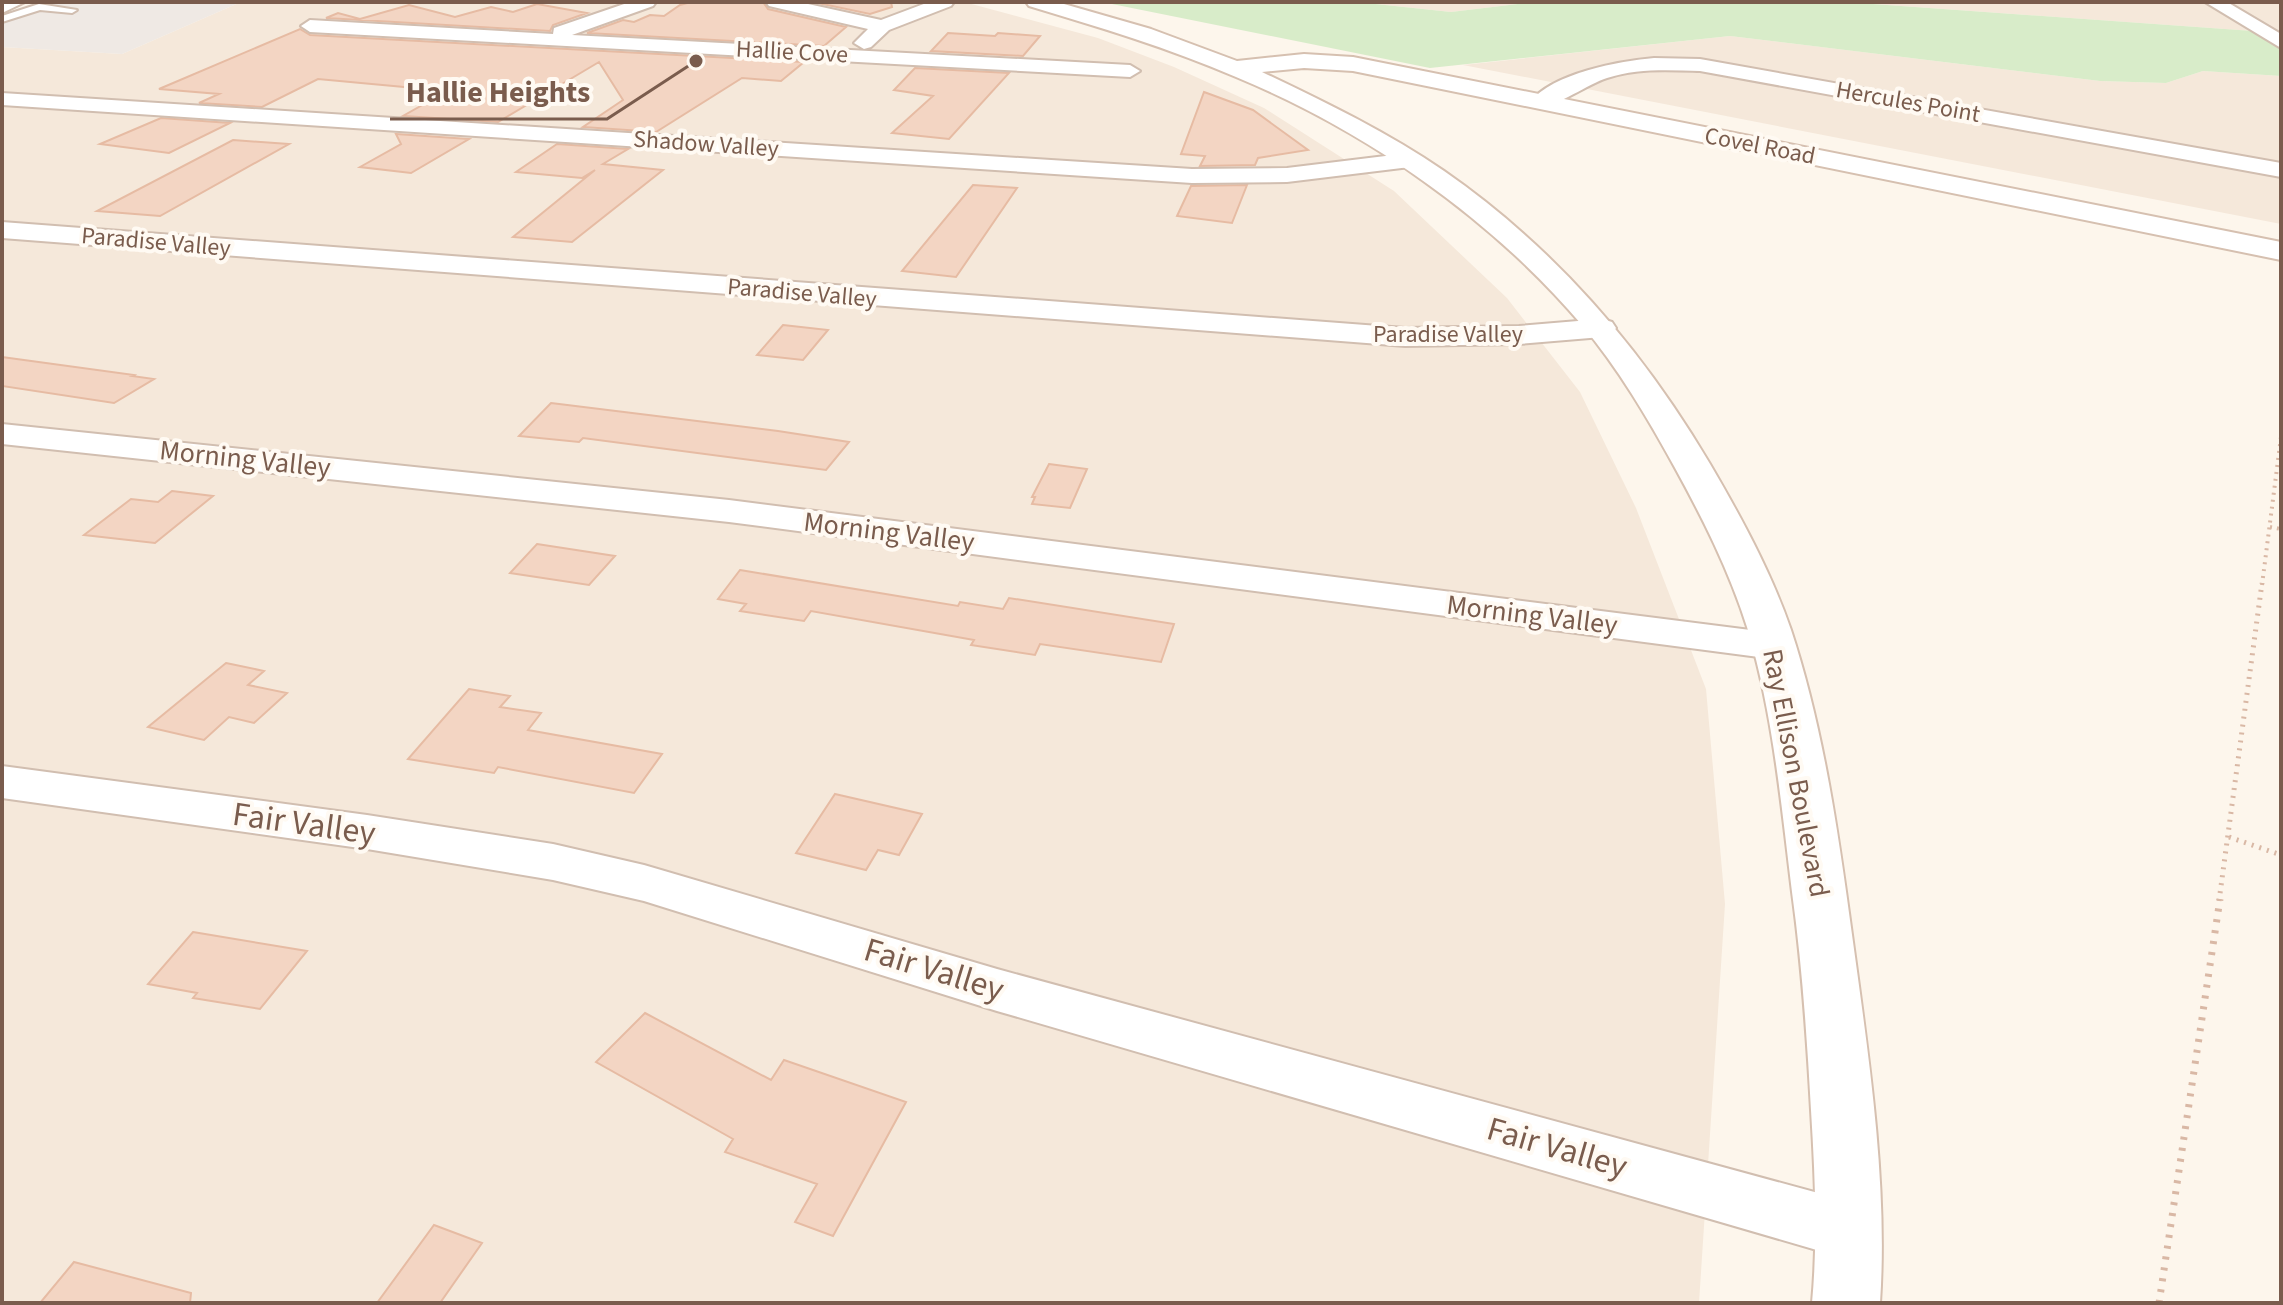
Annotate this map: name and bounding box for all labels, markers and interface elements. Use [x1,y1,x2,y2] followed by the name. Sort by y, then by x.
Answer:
[735,32,849,72] street label: Hallie Cove
[390,65,607,119] callout: Hallie Heights
[406,71,590,114] text: Hallie Heights
[1833,72,1983,132] street label: Hercules Point
[1702,118,1818,174] street label: Covel Road
[632,121,780,167] street label: Shadow Valley
[80,218,232,266] street label: Paradise Valley
[726,269,878,317] street label: Paradise Valley
[1373,317,1523,352] street label: Paradise Valley
[157,430,333,488] street label: Morning Valley
[801,502,977,562] street label: Morning Valley
[1444,585,1620,645] street label: Morning Valley
[1752,645,1840,901] street label: Ray Ellison Boulevard
[229,790,379,858] street label: Fair Valley
[858,926,1010,1014] street label: Fair Valley
[1481,1105,1633,1191] street label: Fair Valley

